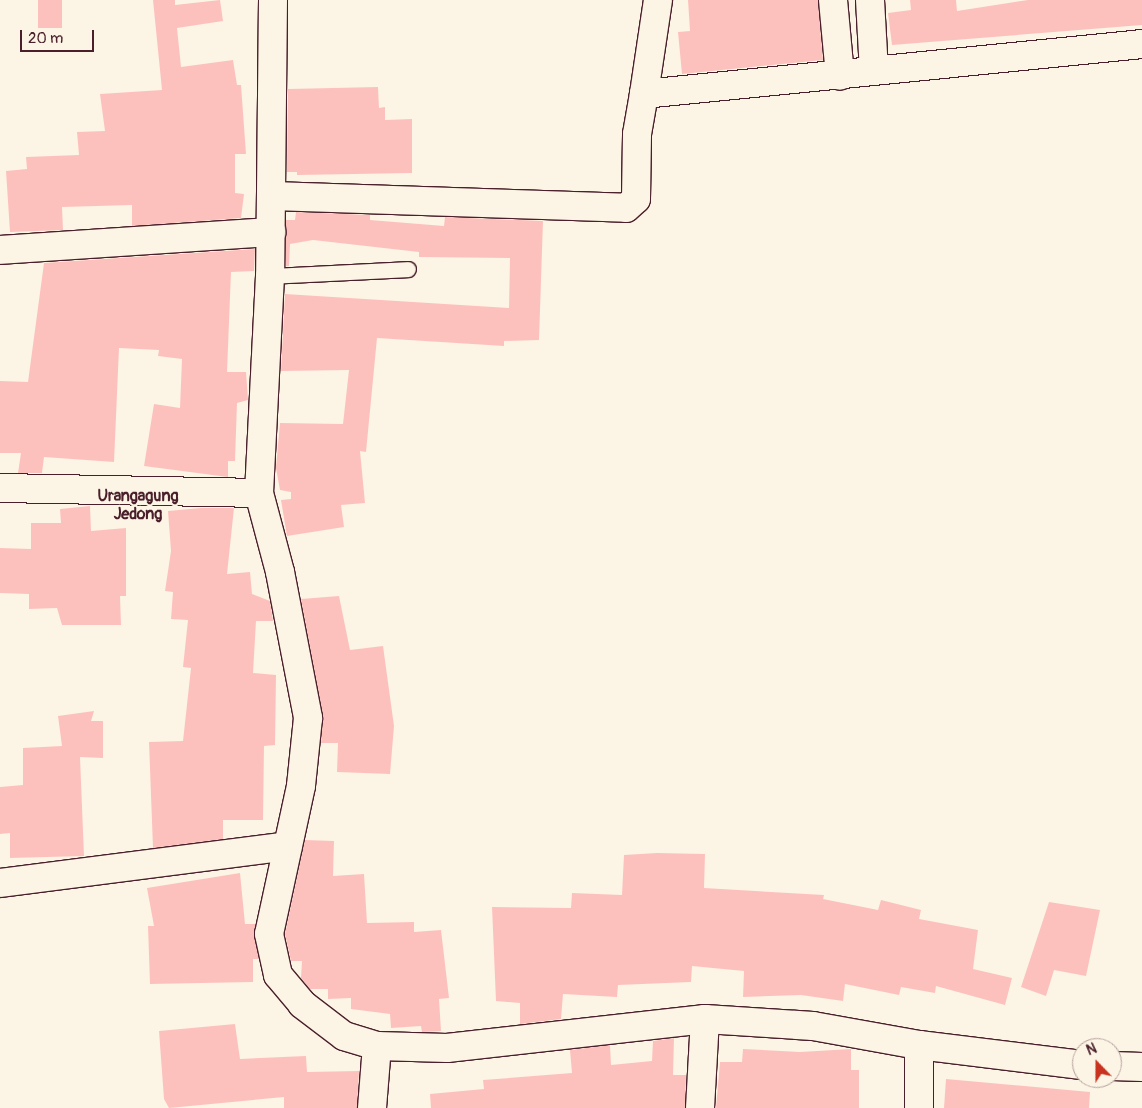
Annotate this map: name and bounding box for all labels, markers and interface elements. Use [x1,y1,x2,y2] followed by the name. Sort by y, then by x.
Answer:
[22,20,96,52] scale bar
[28,29,63,48] text: 20 m
[97,486,179,524] district label: Urangagung Jedong
[1072,1038,1122,1088] north arrow
[1084,1040,1099,1059] text: N

